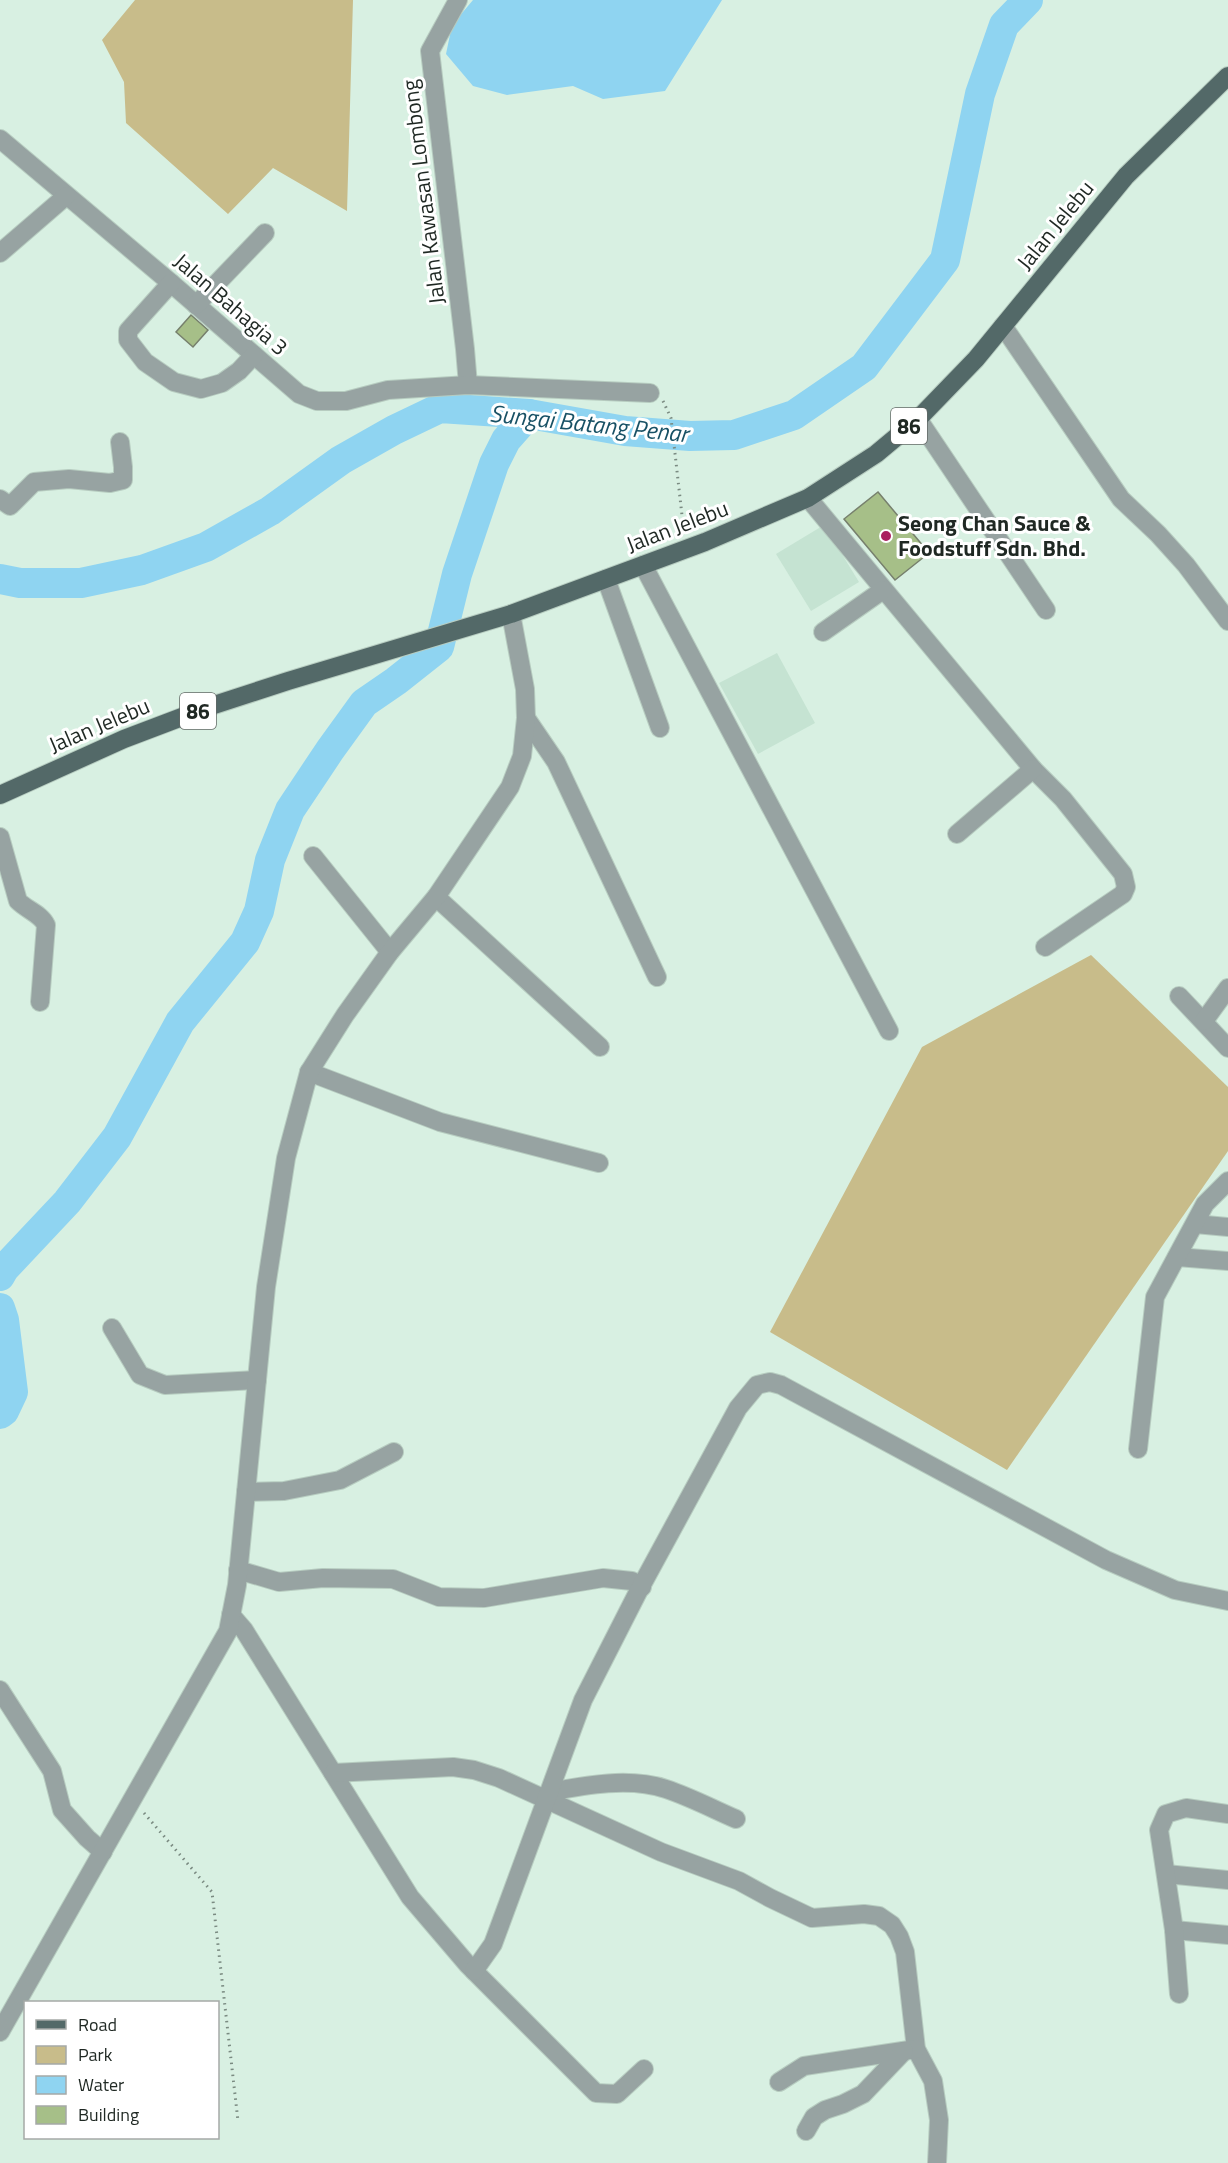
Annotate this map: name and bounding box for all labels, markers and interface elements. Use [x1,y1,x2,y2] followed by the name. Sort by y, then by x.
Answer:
[392,78,454,306] street label: Jalan Kawasan Lombong
[1008,173,1102,277] street label: Jalan Jelebu
[166,245,296,363] street label: Jalan Bahagia 3
[488,395,693,452] water label: Sungai Batang Penar
[891,408,927,444] road number: 86
[621,491,733,561] street label: Jalan Jelebu
[898,506,1091,565] place label: Seong Chan Sauce & Foodstuff Sdn. Bhd.
[879,529,893,543] marker: Seong Chan Sauce & Foodstuff Sdn. Bhd.
[43,688,155,762] street label: Jalan Jelebu
[180,693,216,729] road number: 86
[24,2001,219,2139] legend
[78,2011,117,2038] text: Road
[78,2041,113,2068] text: Park
[78,2071,124,2098] text: Water
[78,2101,139,2128] text: Building

